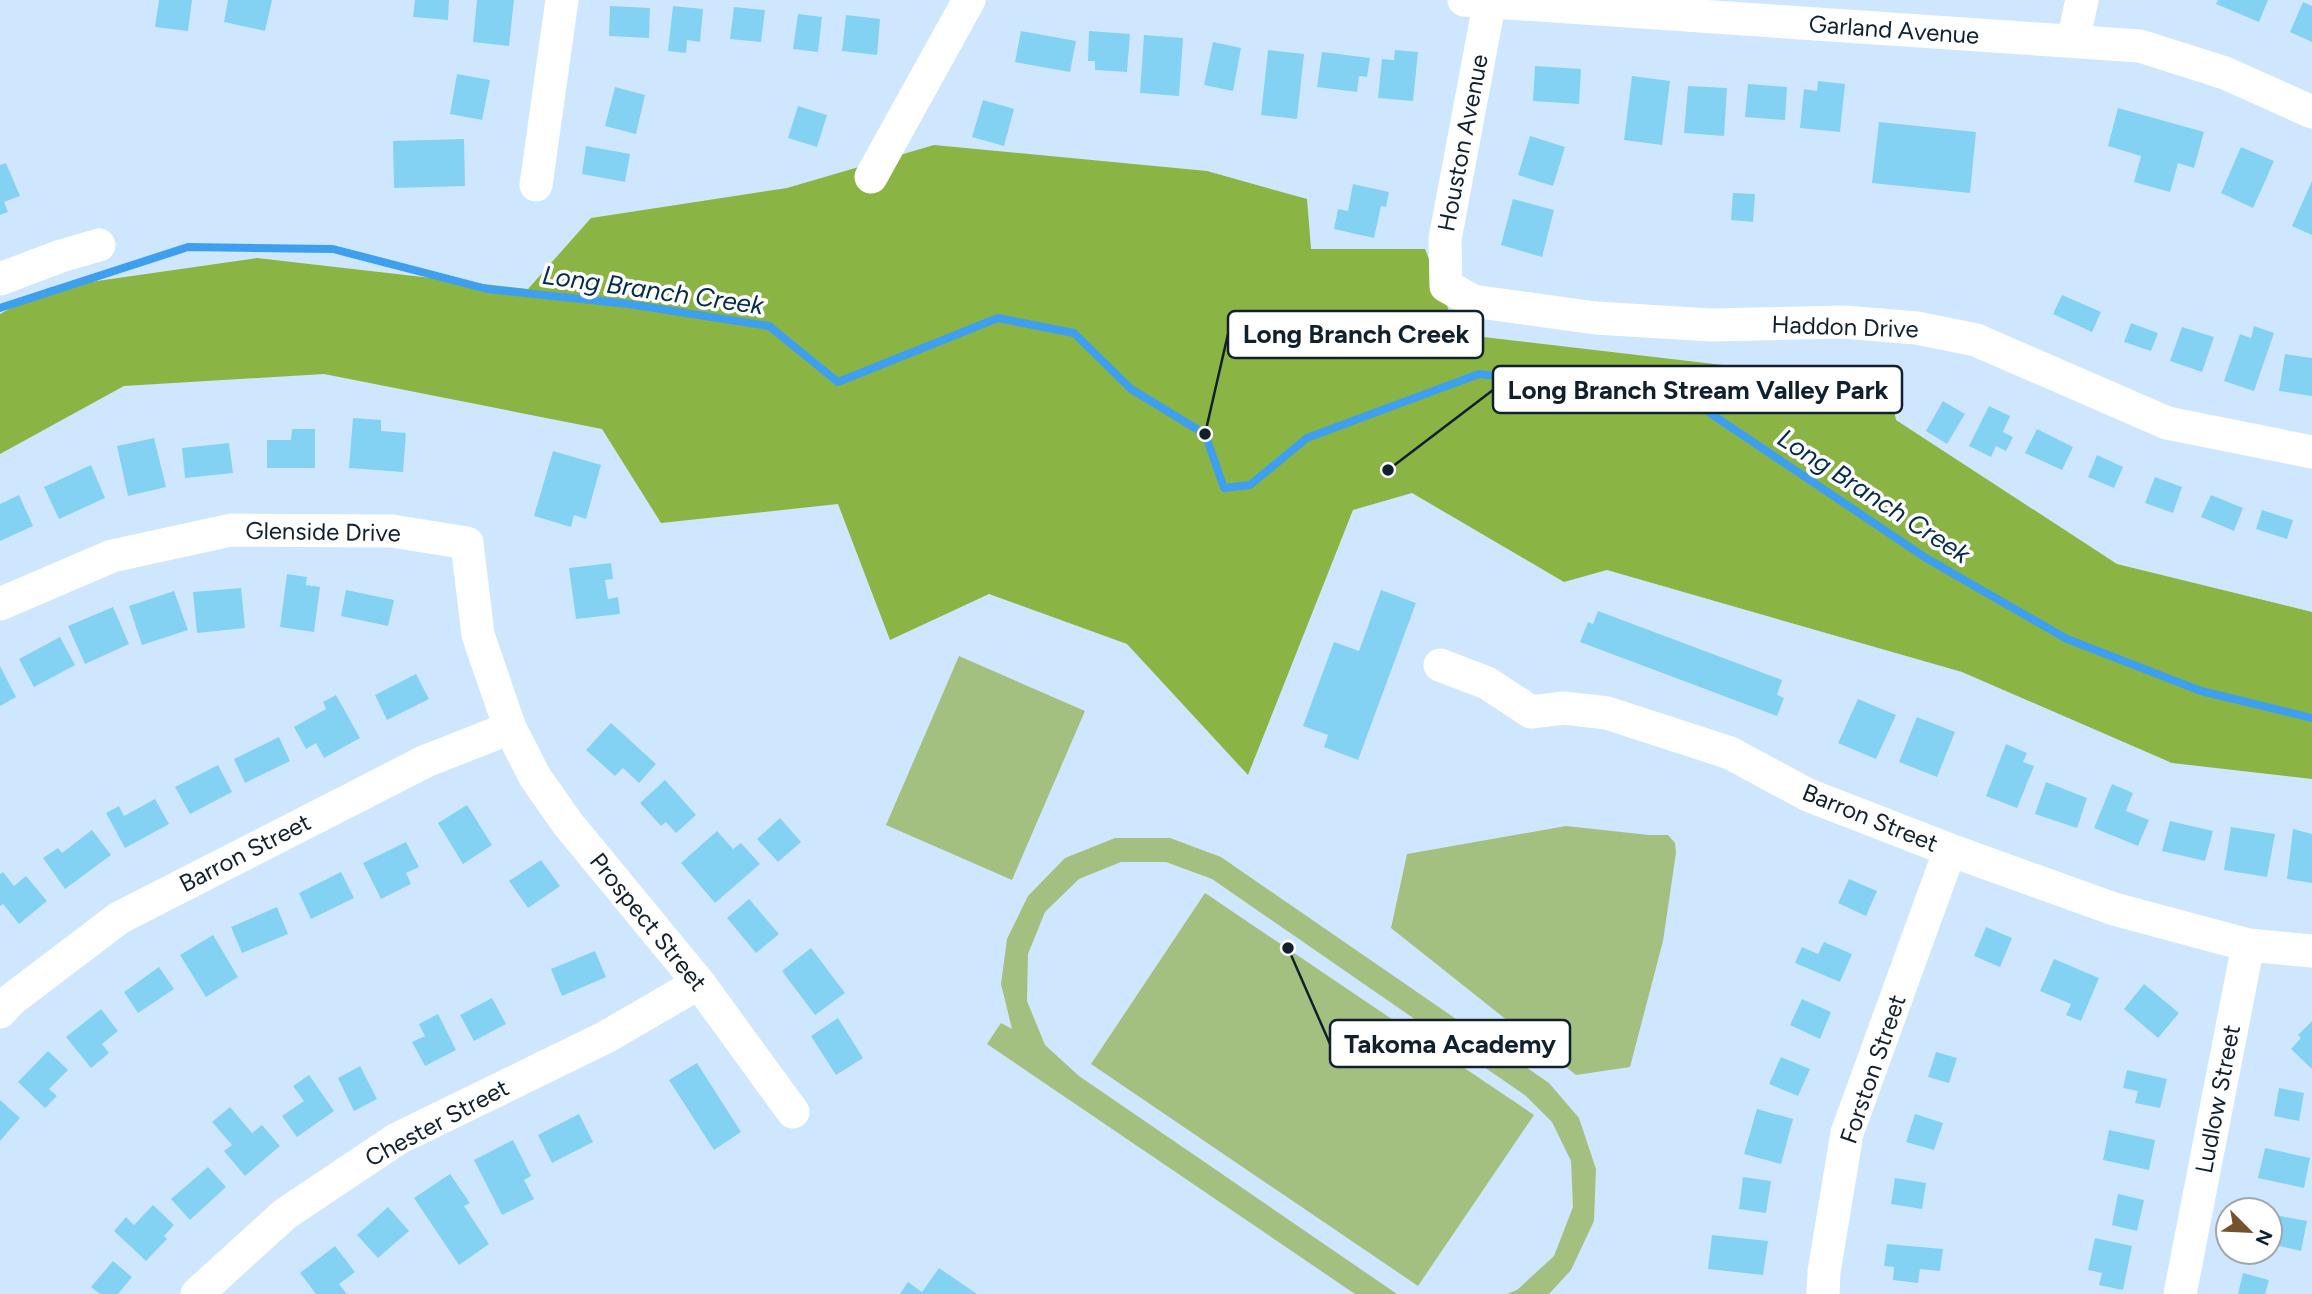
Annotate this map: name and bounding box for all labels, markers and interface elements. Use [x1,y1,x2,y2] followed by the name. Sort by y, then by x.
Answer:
[1808,9,1980,50] street label: Garland Avenue
[1431,52,1494,234] street label: Houston Avenue
[540,259,767,322] water label: Long Branch Creek
[1771,309,1919,344] street label: Haddon Drive
[1228,311,1483,358] callout: Long Branch Creek
[1243,318,1469,350] text: Long Branch Creek
[1493,366,1902,413] callout: Long Branch Stream Valley Park
[1508,374,1888,406] text: Long Branch Stream Valley Park
[1772,422,1977,571] water label: Long Branch Creek
[245,516,401,547] street label: Glenside Drive
[1798,777,1942,858] street label: Barron Street
[174,807,315,898] street label: Barron Street
[584,847,713,997] street label: Prospect Street
[1833,991,1912,1147] street label: Forston Street
[1330,1020,1570,1067] callout: Takoma Academy
[2189,1022,2246,1176] street label: Ludlow Street
[1344,1028,1556,1060] text: Takoma Academy
[360,1073,513,1173] street label: Chester Street
[2214,1196,2284,1266] north arrow
[2251,1226,2278,1249] text: N

